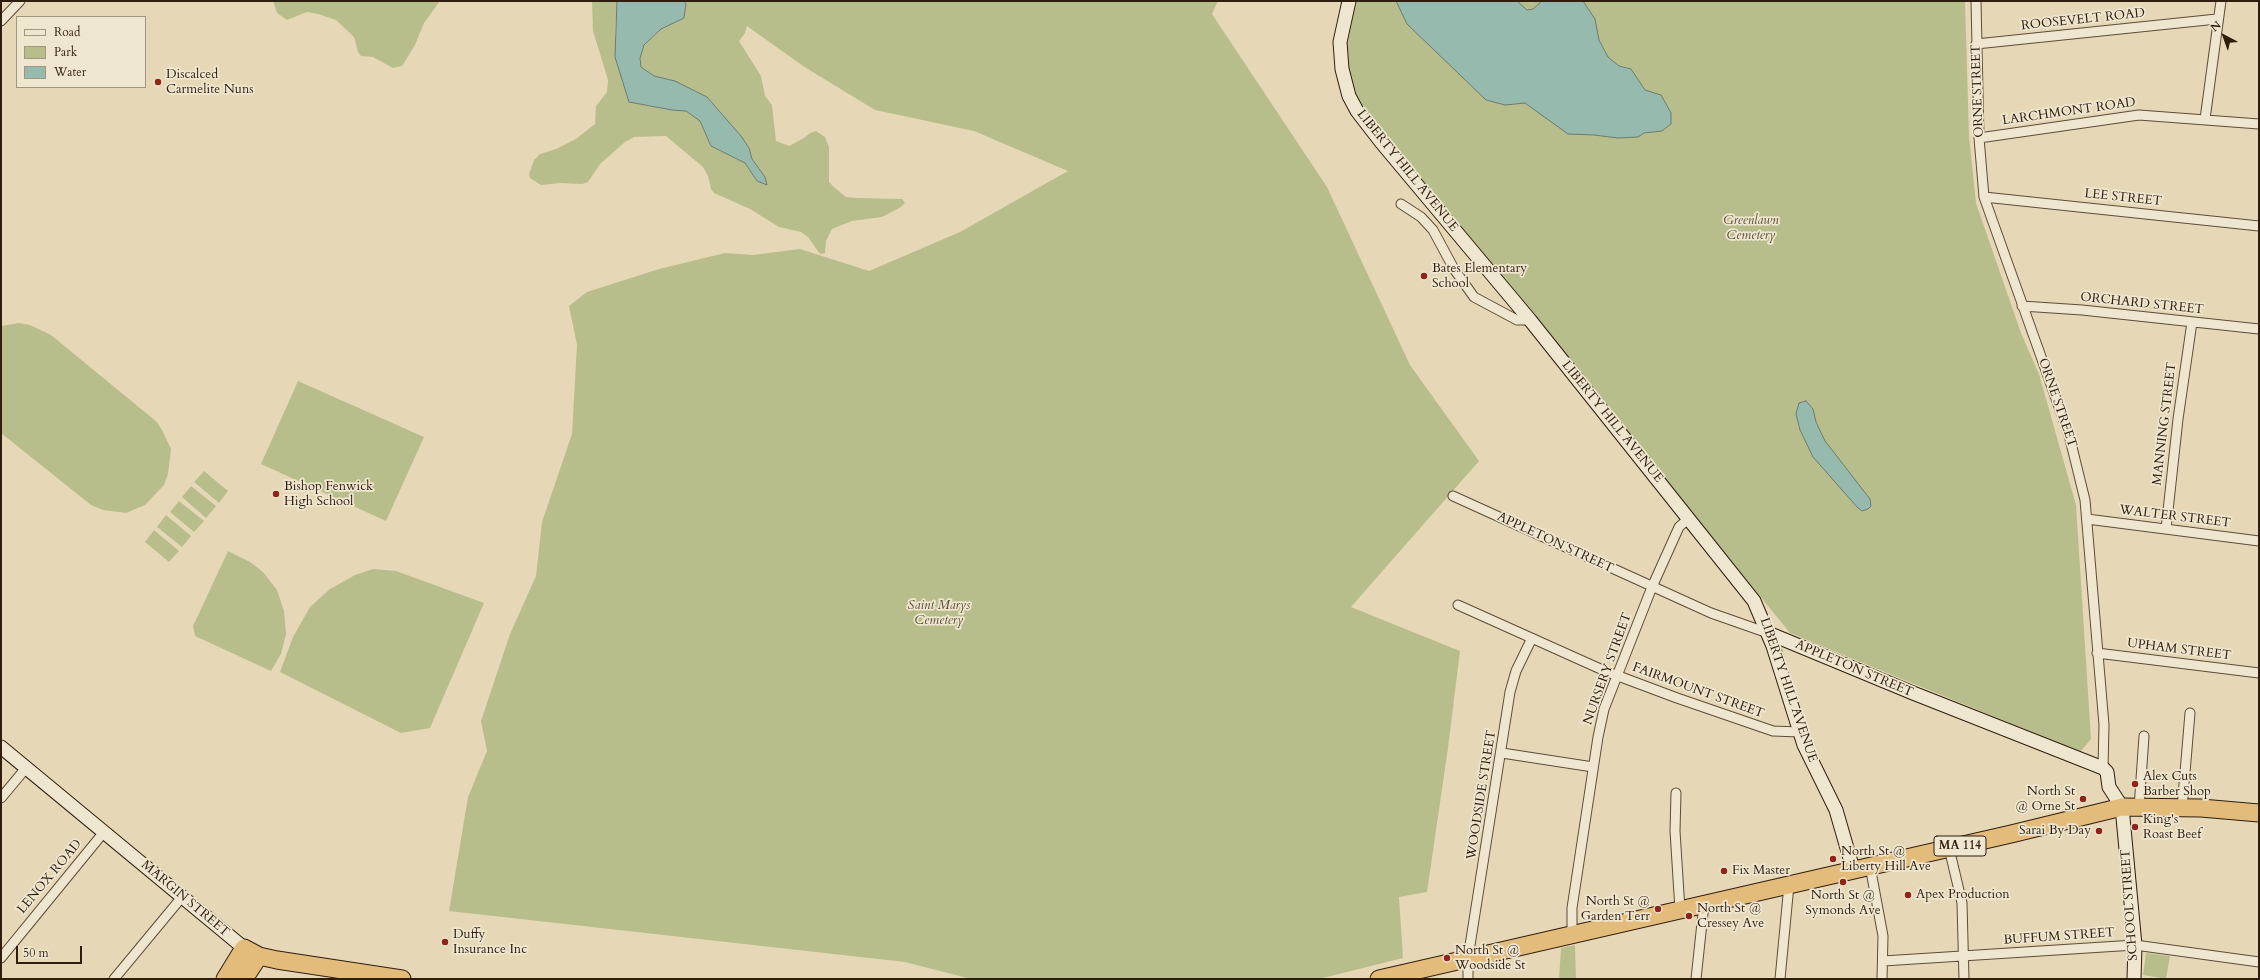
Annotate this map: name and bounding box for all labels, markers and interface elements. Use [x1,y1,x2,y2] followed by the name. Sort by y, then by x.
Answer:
[2020,6,2146,34] street label: ROOSEVELT ROAD
[16,16,146,88] legend
[2204,16,2244,56] north arrow
[2207,18,2224,35] text: N
[54,24,80,40] text: Road
[54,44,77,60] text: Park
[1969,44,1987,138] street label: ORNE STREET
[54,64,86,80] text: Water
[166,67,254,98] place label: Discalced Carmelite Nuns
[153,77,163,87] marker: Discalced Carmelite Nuns
[2001,95,2137,129] street label: LARCHMONT ROAD
[1353,107,1461,235] street label: LIBERTY HILL AVENUE
[2083,186,2163,210] street label: LEE STREET
[1723,213,1779,244] park label: Greenlawn Cemetery
[1432,261,1527,292] place label: Bates Elementary School
[1419,271,1429,281] marker: Bates Elementary School
[2080,290,2204,318] street label: ORCHARD STREET
[2034,356,2080,450] street label: ORNE STREET
[1558,358,1666,486] street label: LIBERTY HILL AVENUE
[2150,362,2180,486] street label: MANNING STREET
[284,479,373,510] place label: Bishop Fenwick High School
[271,489,281,499] marker: Bishop Fenwick High School
[2118,502,2232,532] street label: WALTER STREET
[1494,509,1616,577] street label: APPLETON STREET
[908,598,970,629] park label: Saint Marys Cemetery
[1580,611,1636,727] street label: NURSERY STREET
[1756,616,1820,764] street label: LIBERTY HILL AVENUE
[2126,636,2232,664] street label: UPHAM STREET
[1793,637,1915,701] street label: APPLETON STREET
[1630,660,1766,722] street label: FAIRMOUNT STREET
[1464,729,1500,861] street label: WOODSIDE STREET
[2143,769,2211,800] place label: Alex Cuts Barber Shop
[2130,779,2140,789] marker: Alex Cuts Barber Shop
[2015,784,2075,815] place label: North St @ Orne St
[2078,794,2088,804] marker: North St @ Orne St
[2143,812,2201,843] place label: King's Roast Beef
[2130,822,2140,832] marker: King's Roast Beef
[2019,823,2091,839] place label: Sarai By Day
[2094,826,2104,836] marker: Sarai By Day
[1934,836,1986,856] road number: MA 114
[14,837,86,917] street label: LENOX ROAD
[1841,844,1931,875] place label: North St @ Liberty Hill Ave
[2118,849,2142,961] street label: SCHOOL STREET
[1828,854,1838,864] marker: North St @ Liberty Hill Ave
[138,858,232,940] street label: MARGIN STREET
[1732,863,1790,879] place label: Fix Master
[1719,866,1729,876] marker: Fix Master
[1838,877,1848,887] marker: North St @ Symonds Ave
[1916,887,2010,903] place label: Apex Production
[1805,888,1881,919] place label: North St @ Symonds Ave
[1903,890,1913,900] marker: Apex Production
[1581,894,1650,925] place label: North St @ Garden Terr
[1697,901,1764,932] place label: North St @ Cressey Ave
[1653,904,1663,914] marker: North St @ Garden Terr
[1684,911,1694,921] marker: North St @ Cressey Ave
[2003,925,2115,949] street label: BUFFUM STREET
[453,927,527,958] place label: Duffy Insurance Inc
[440,937,450,947] marker: Duffy Insurance Inc
[18,938,84,964] scale bar
[1455,943,1525,974] place label: North St @ Woodside St
[23,945,49,961] text: 50 m
[1442,953,1452,963] marker: North St @ Woodside St

